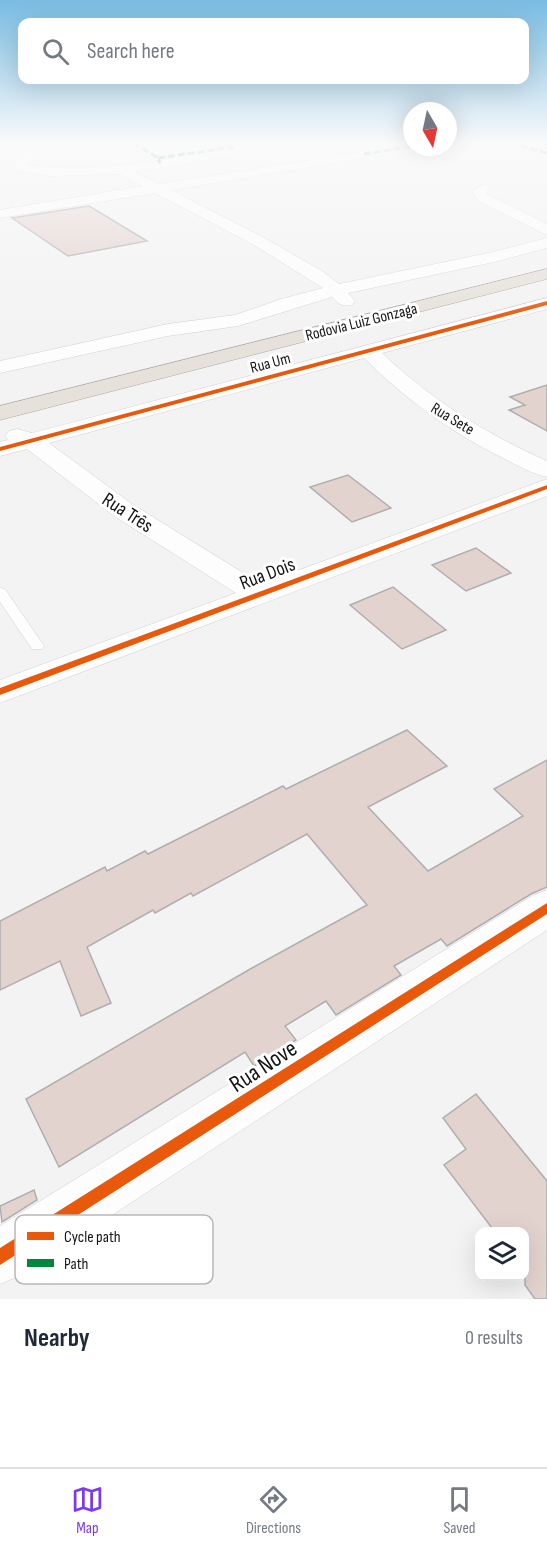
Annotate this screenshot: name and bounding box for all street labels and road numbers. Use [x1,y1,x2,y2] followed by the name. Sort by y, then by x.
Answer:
[304,299,419,346] street label: Rodovia Luiz Gonzaga
[248,349,293,378] street label: Rua Um
[427,399,477,440] street label: Rua Sete
[98,488,157,538] street label: Rua Três
[236,552,299,595] street label: Rua Dois
[224,1034,303,1099] street label: Rua Nove

